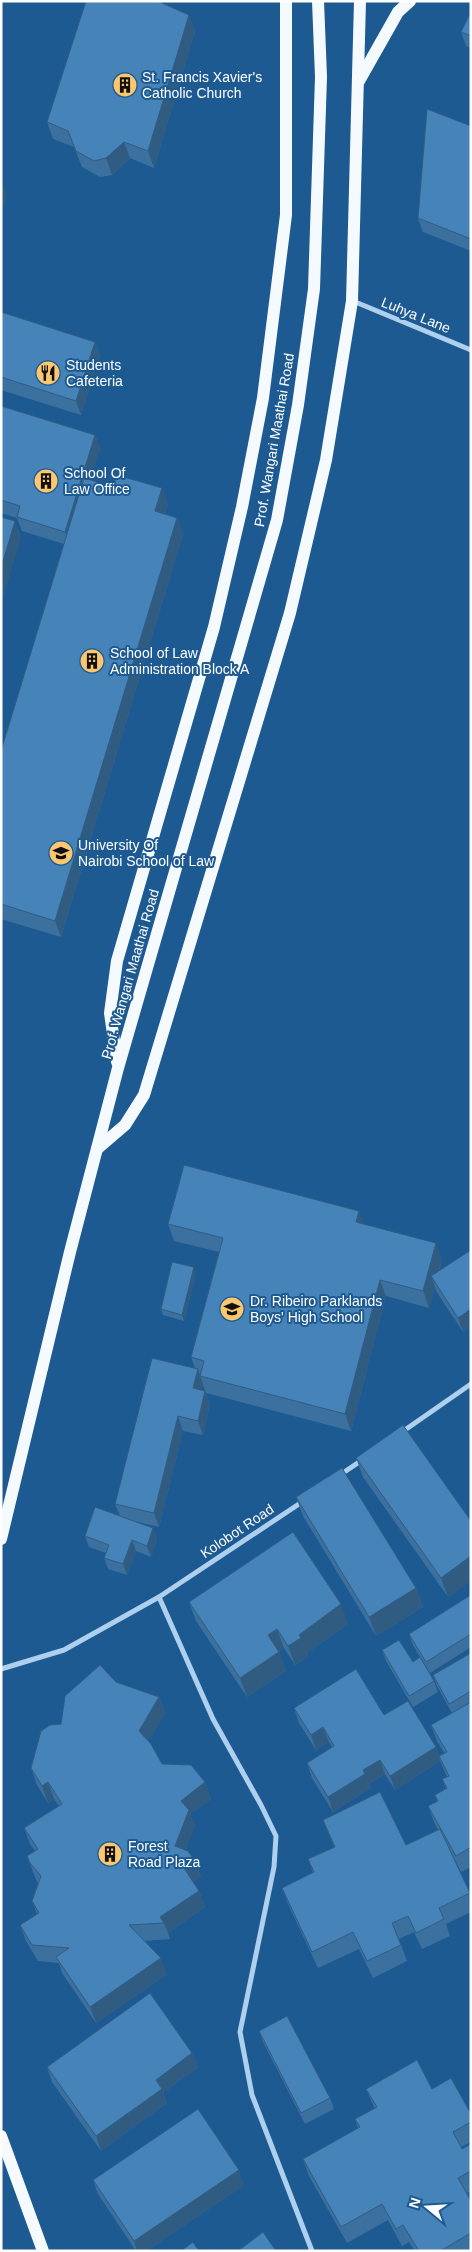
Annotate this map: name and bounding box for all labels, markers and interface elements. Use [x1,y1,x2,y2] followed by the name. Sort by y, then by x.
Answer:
[142,69,262,101] place label: St. Francis Xavier's Catholic Church
[112,72,138,98] building icon: St. Francis Xavier's Catholic Church
[379,294,453,336] street label: Luhya Lane
[251,352,297,528] street label: Prof. Wangari Maathai Road
[66,357,123,389] place label: Students Cafeteria
[35,360,61,386] restaurant icon: Students Cafeteria
[64,465,130,497] place label: School Of Law Office
[33,468,59,494] building icon: School Of Law Office
[110,645,250,677] place label: School of Law Administration Block A
[79,648,105,674] building icon: School of Law Administration Block A
[78,837,215,869] place label: University Of Nairobi School of Law
[48,840,74,866] school or university icon: University Of Nairobi School of Law
[98,887,162,1061] street label: Prof. Wangari Maathai Road
[250,1293,382,1325] place label: Dr. Ribeiro Parklands Boys' High School
[219,1296,245,1322] school or university icon: Dr. Ribeiro Parklands Boys' High School
[197,1501,277,1561] street label: Kolobot Road
[128,1838,201,1870] place label: Forest Road Plaza
[97,1841,123,1867] building icon: Forest Road Plaza
[402,2182,452,2232] north arrow
[405,2196,424,2210] text: N

